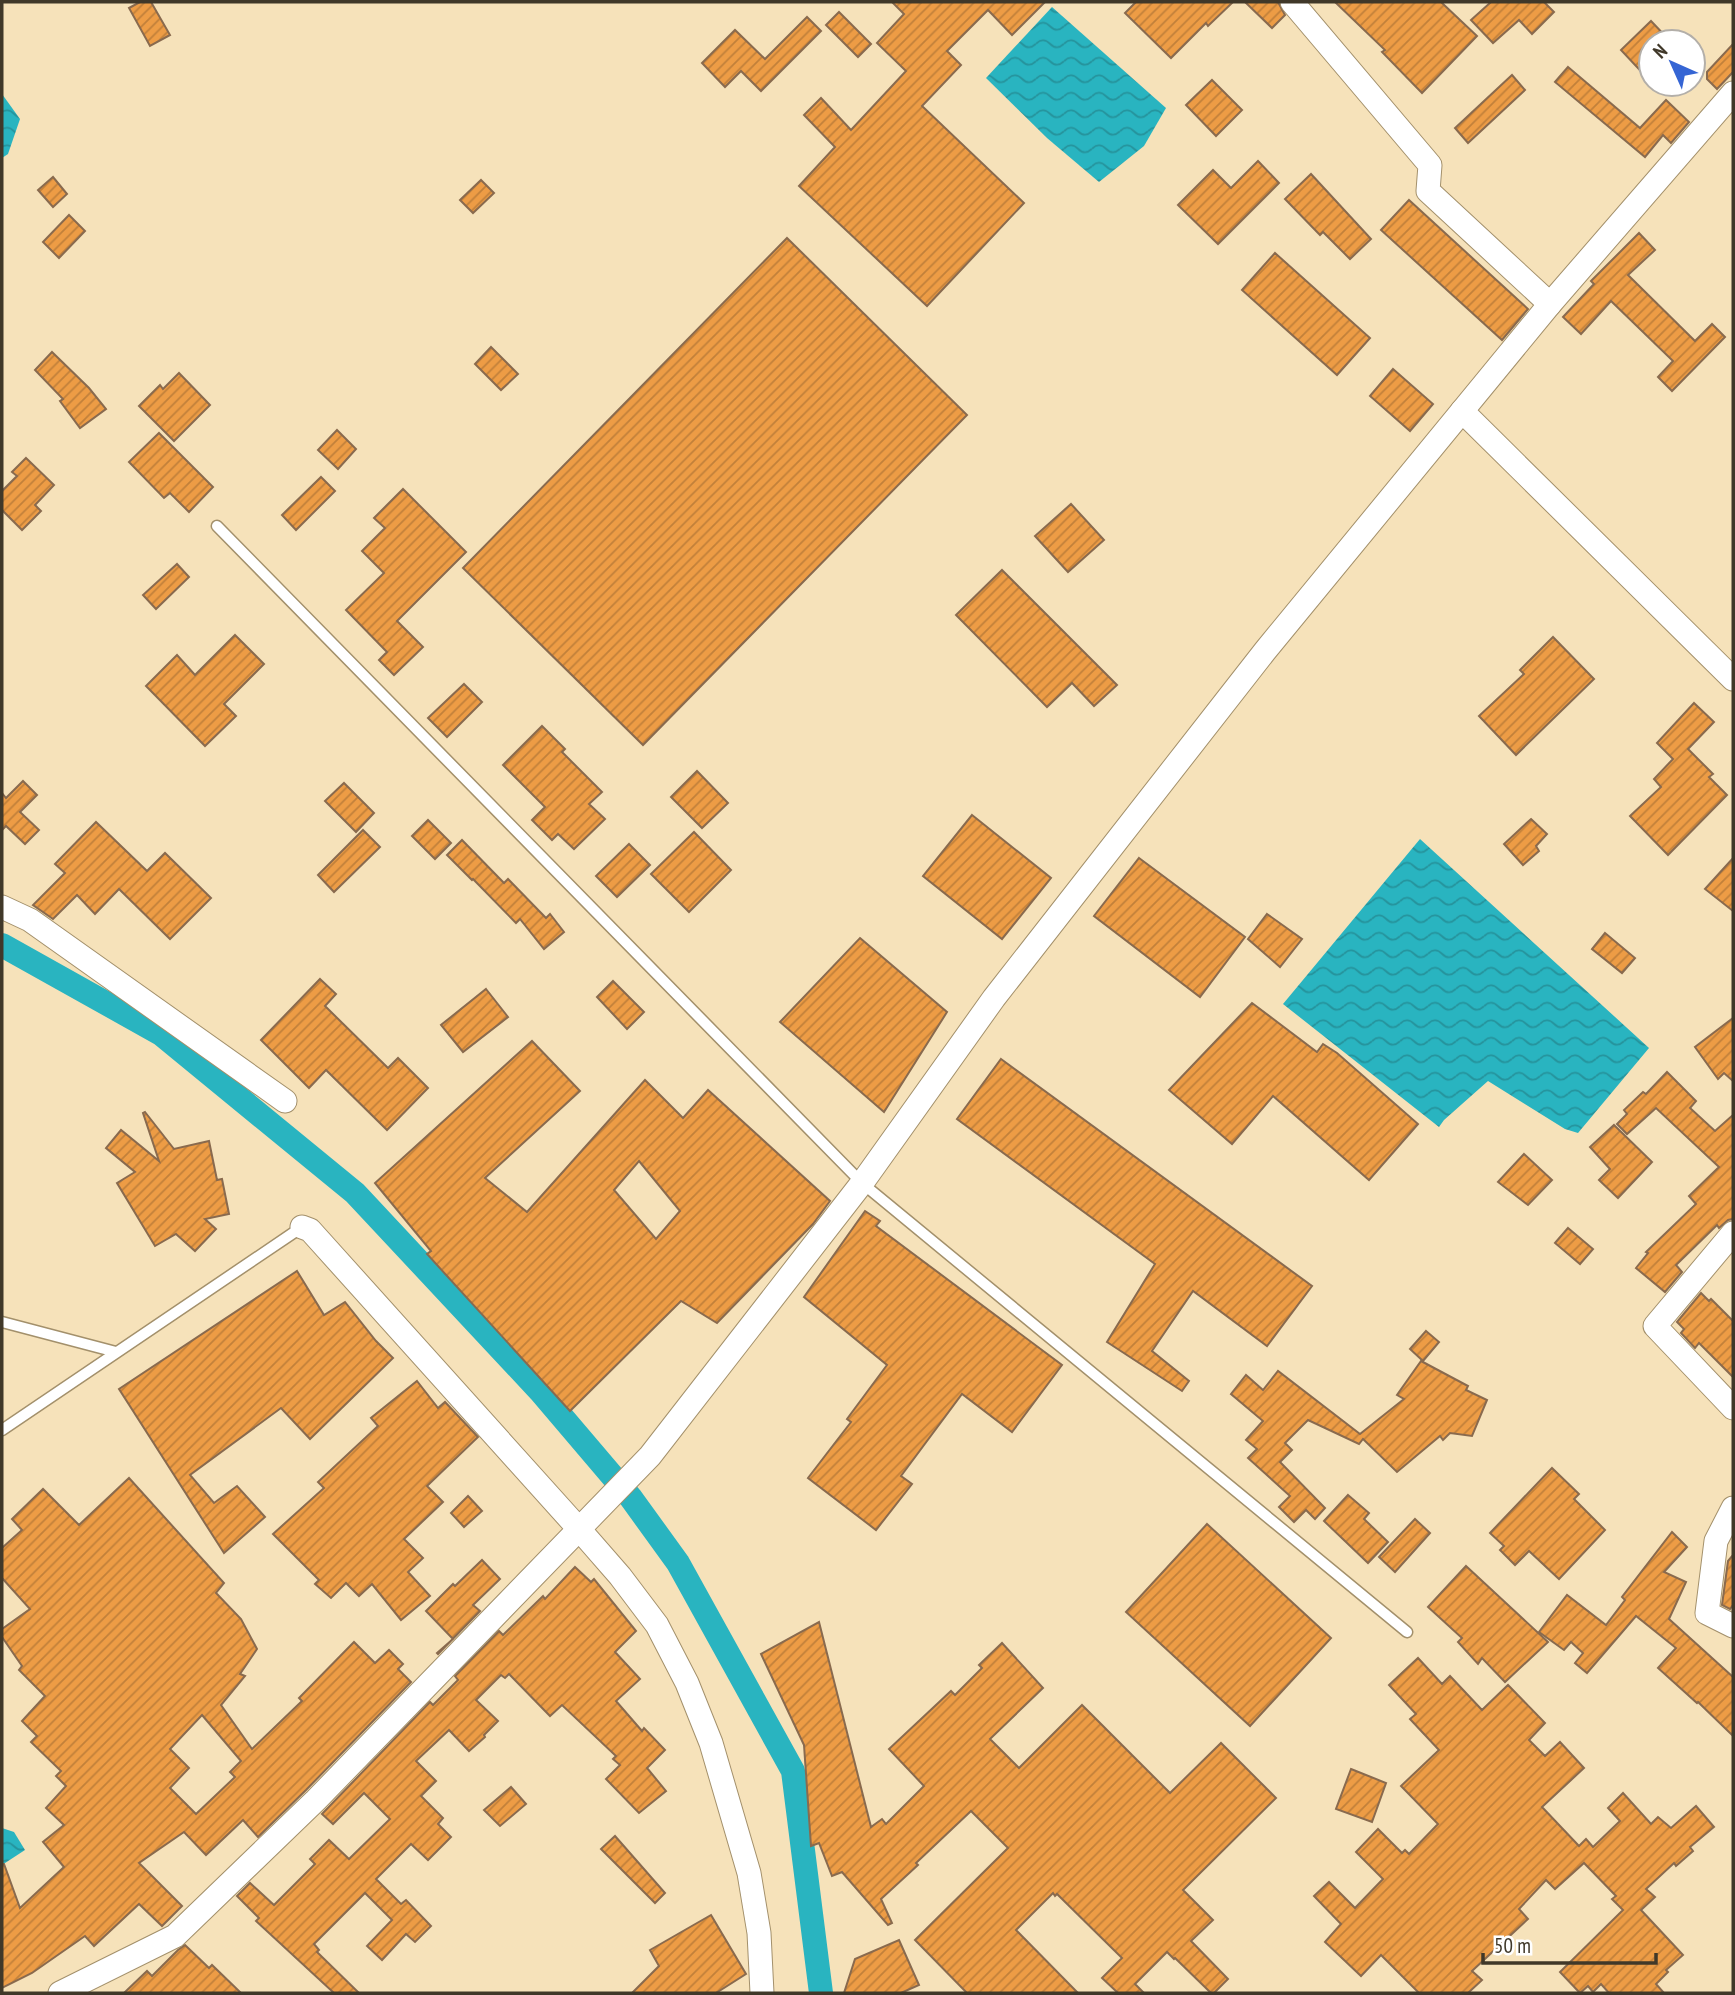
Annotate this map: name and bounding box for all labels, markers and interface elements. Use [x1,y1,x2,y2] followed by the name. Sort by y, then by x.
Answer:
[1637,28,1707,98] north arrow
[1648,39,1672,63] text: N
[1483,1922,1656,1966] scale bar
[1494,1932,1531,1959] text: 50 m

